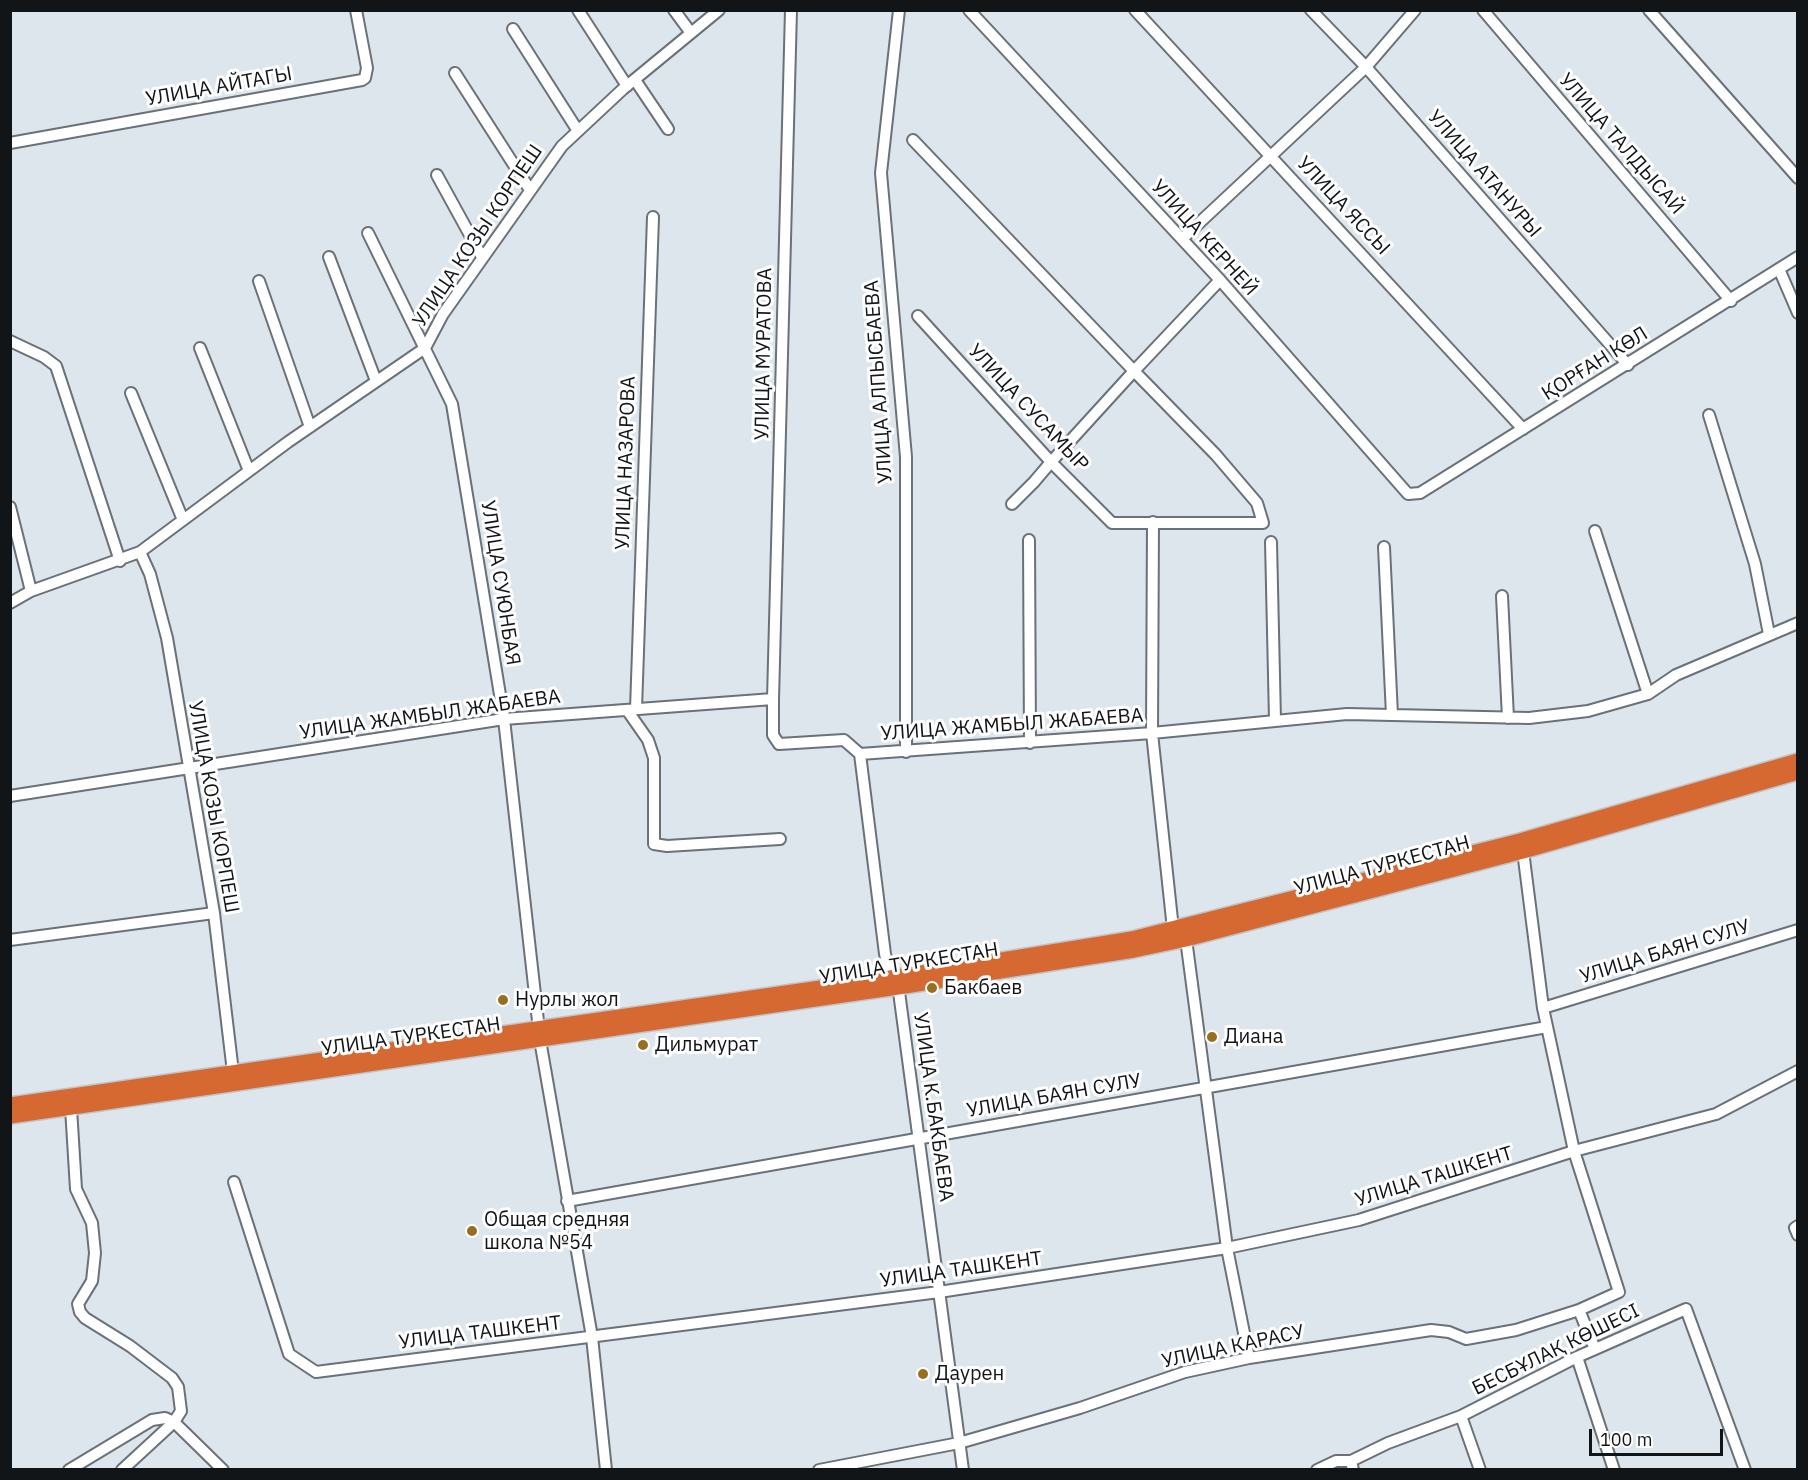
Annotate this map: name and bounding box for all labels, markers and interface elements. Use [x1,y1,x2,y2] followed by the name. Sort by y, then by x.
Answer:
[144,62,294,112] street label: УЛИЦА АЙТАГЫ
[1553,69,1689,219] street label: УЛИЦА ТАЛДЫСАЙ
[1422,105,1546,243] street label: УЛИЦА АТАНУРЫ
[408,140,548,332] street label: УЛИЦА КОЗЫ КОРПЕШ
[1291,152,1395,260] street label: УЛИЦА ЯССЫ
[1146,175,1262,301] street label: УЛИЦА КЕРНЕЙ
[750,267,778,441] street label: УЛИЦА МУРАТОВА
[860,279,898,485] street label: УЛИЦА АЛПЫСБАЕВА
[1538,322,1652,406] street label: ҚОРҒАН КӨЛ
[963,339,1093,477] street label: УЛИЦА СУСАМЫР
[611,376,641,550] street label: УЛИЦА НАЗАРОВА
[475,499,525,667] street label: УЛИЦА СУЮНБАЯ
[298,685,562,745] street label: УЛИЦА ЖАМБЫЛ ЖАБАЕВА
[183,699,243,915] street label: УЛИЦА КОЗЫ КОРПЕШ
[880,704,1144,746] street label: УЛИЦА ЖАМБЫЛ ЖАБАЕВА
[1292,831,1472,901] street label: УЛИЦА ТУРКЕСТАН
[1577,915,1753,989] street label: УЛИЦА БАЯН СУЛУ
[818,938,1000,990] street label: УЛИЦА ТУРКЕСТАН
[944,976,1022,1000] place label: Бакбаев
[925,981,939,995] marker: Бакбаев
[515,988,619,1012] place label: Нурлы жол
[496,993,510,1007] marker: Нурлы жол
[908,1011,958,1203] street label: УЛИЦА К.БАКБАЕВА
[320,1013,502,1061] street label: УЛИЦА ТУРКЕСТАН
[1224,1025,1283,1049] place label: Диана
[1205,1030,1219,1044] marker: Диана
[655,1033,758,1057] place label: Дильмурат
[636,1038,650,1052] marker: Дильмурат
[965,1069,1143,1123] street label: УЛИЦА БАЯН СУЛУ
[1352,1142,1516,1212] street label: УЛИЦА ТАШКЕНТ
[484,1208,630,1255] place label: Общая средняя школа №54
[465,1224,479,1238] marker: Общая средняя школа №54
[878,1247,1044,1293] street label: УЛИЦА ТАШКЕНТ
[1468,1299,1644,1401] street label: БЕСБҰЛАҚ КӨШЕСІ
[397,1311,563,1355] street label: УЛИЦА ТАШКЕНТ
[1160,1320,1306,1374] street label: УЛИЦА КАРАСУ
[935,1362,1004,1386] place label: Даурен
[916,1367,930,1381] marker: Даурен
[1592,1417,1726,1455] scale bar
[1600,1428,1652,1451] text: 100 m

